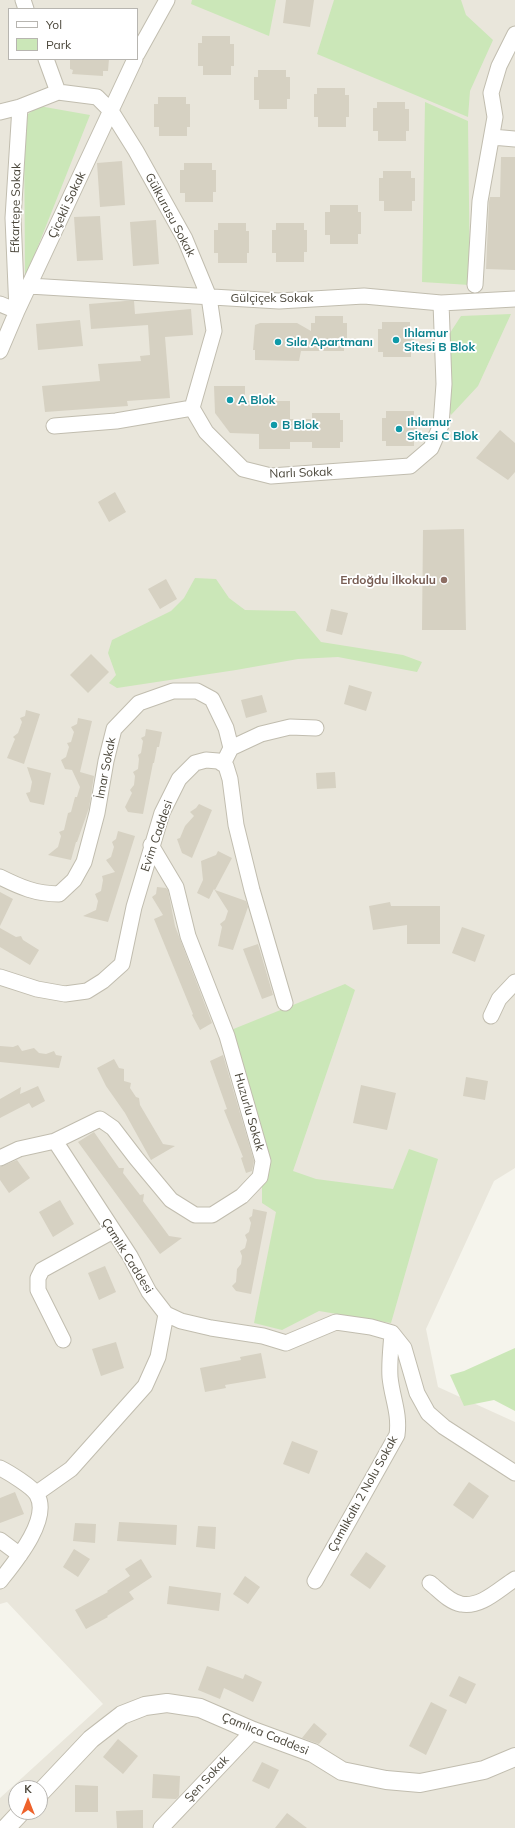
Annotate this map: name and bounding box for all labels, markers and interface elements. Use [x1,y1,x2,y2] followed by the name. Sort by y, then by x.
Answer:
[8,8,138,60] legend
[46,17,62,32] text: Yol
[46,37,71,52] text: Park
[8,163,24,253] street label: Efkartepe Sokak
[45,169,89,241] street label: Çiçekli Sokak
[142,171,198,259] street label: Gülkurusu Sokak
[231,291,313,305] street label: Gülçiçek Sokak
[404,326,475,354] place label: Ihlamur Sitesi B Blok
[286,335,373,349] place label: Sıla Apartmanı
[391,335,401,345] marker: Ihlamur Sitesi B Blok
[273,337,283,347] marker: Sıla Apartmanı
[238,393,275,407] place label: A Blok
[225,395,235,405] marker: A Blok
[407,415,478,443] place label: Ihlamur Sitesi C Blok
[282,418,319,432] place label: B Blok
[269,420,279,430] marker: B Blok
[394,424,404,434] marker: Ihlamur Sitesi C Blok
[269,465,333,481] street label: Narlı Sokak
[340,573,436,587] place label: Erdoğdu İlkokulu
[439,575,449,585] marker: Erdoğdu İlkokulu
[93,736,119,800] street label: İmar Sokak
[138,798,176,874] street label: Evim Caddesi
[231,1071,267,1153] street label: Huzurlu Sokak
[98,1216,156,1296] street label: Çamlık Caddesi
[325,1433,401,1555] street label: Çamlıkaltı 2 Nolu Sokak
[219,1710,311,1758] street label: Çamlıca Caddesi
[182,1753,232,1805] street label: Şen Sokak
[8,1780,48,1820] north arrow
[24,1782,32,1796] text: K

